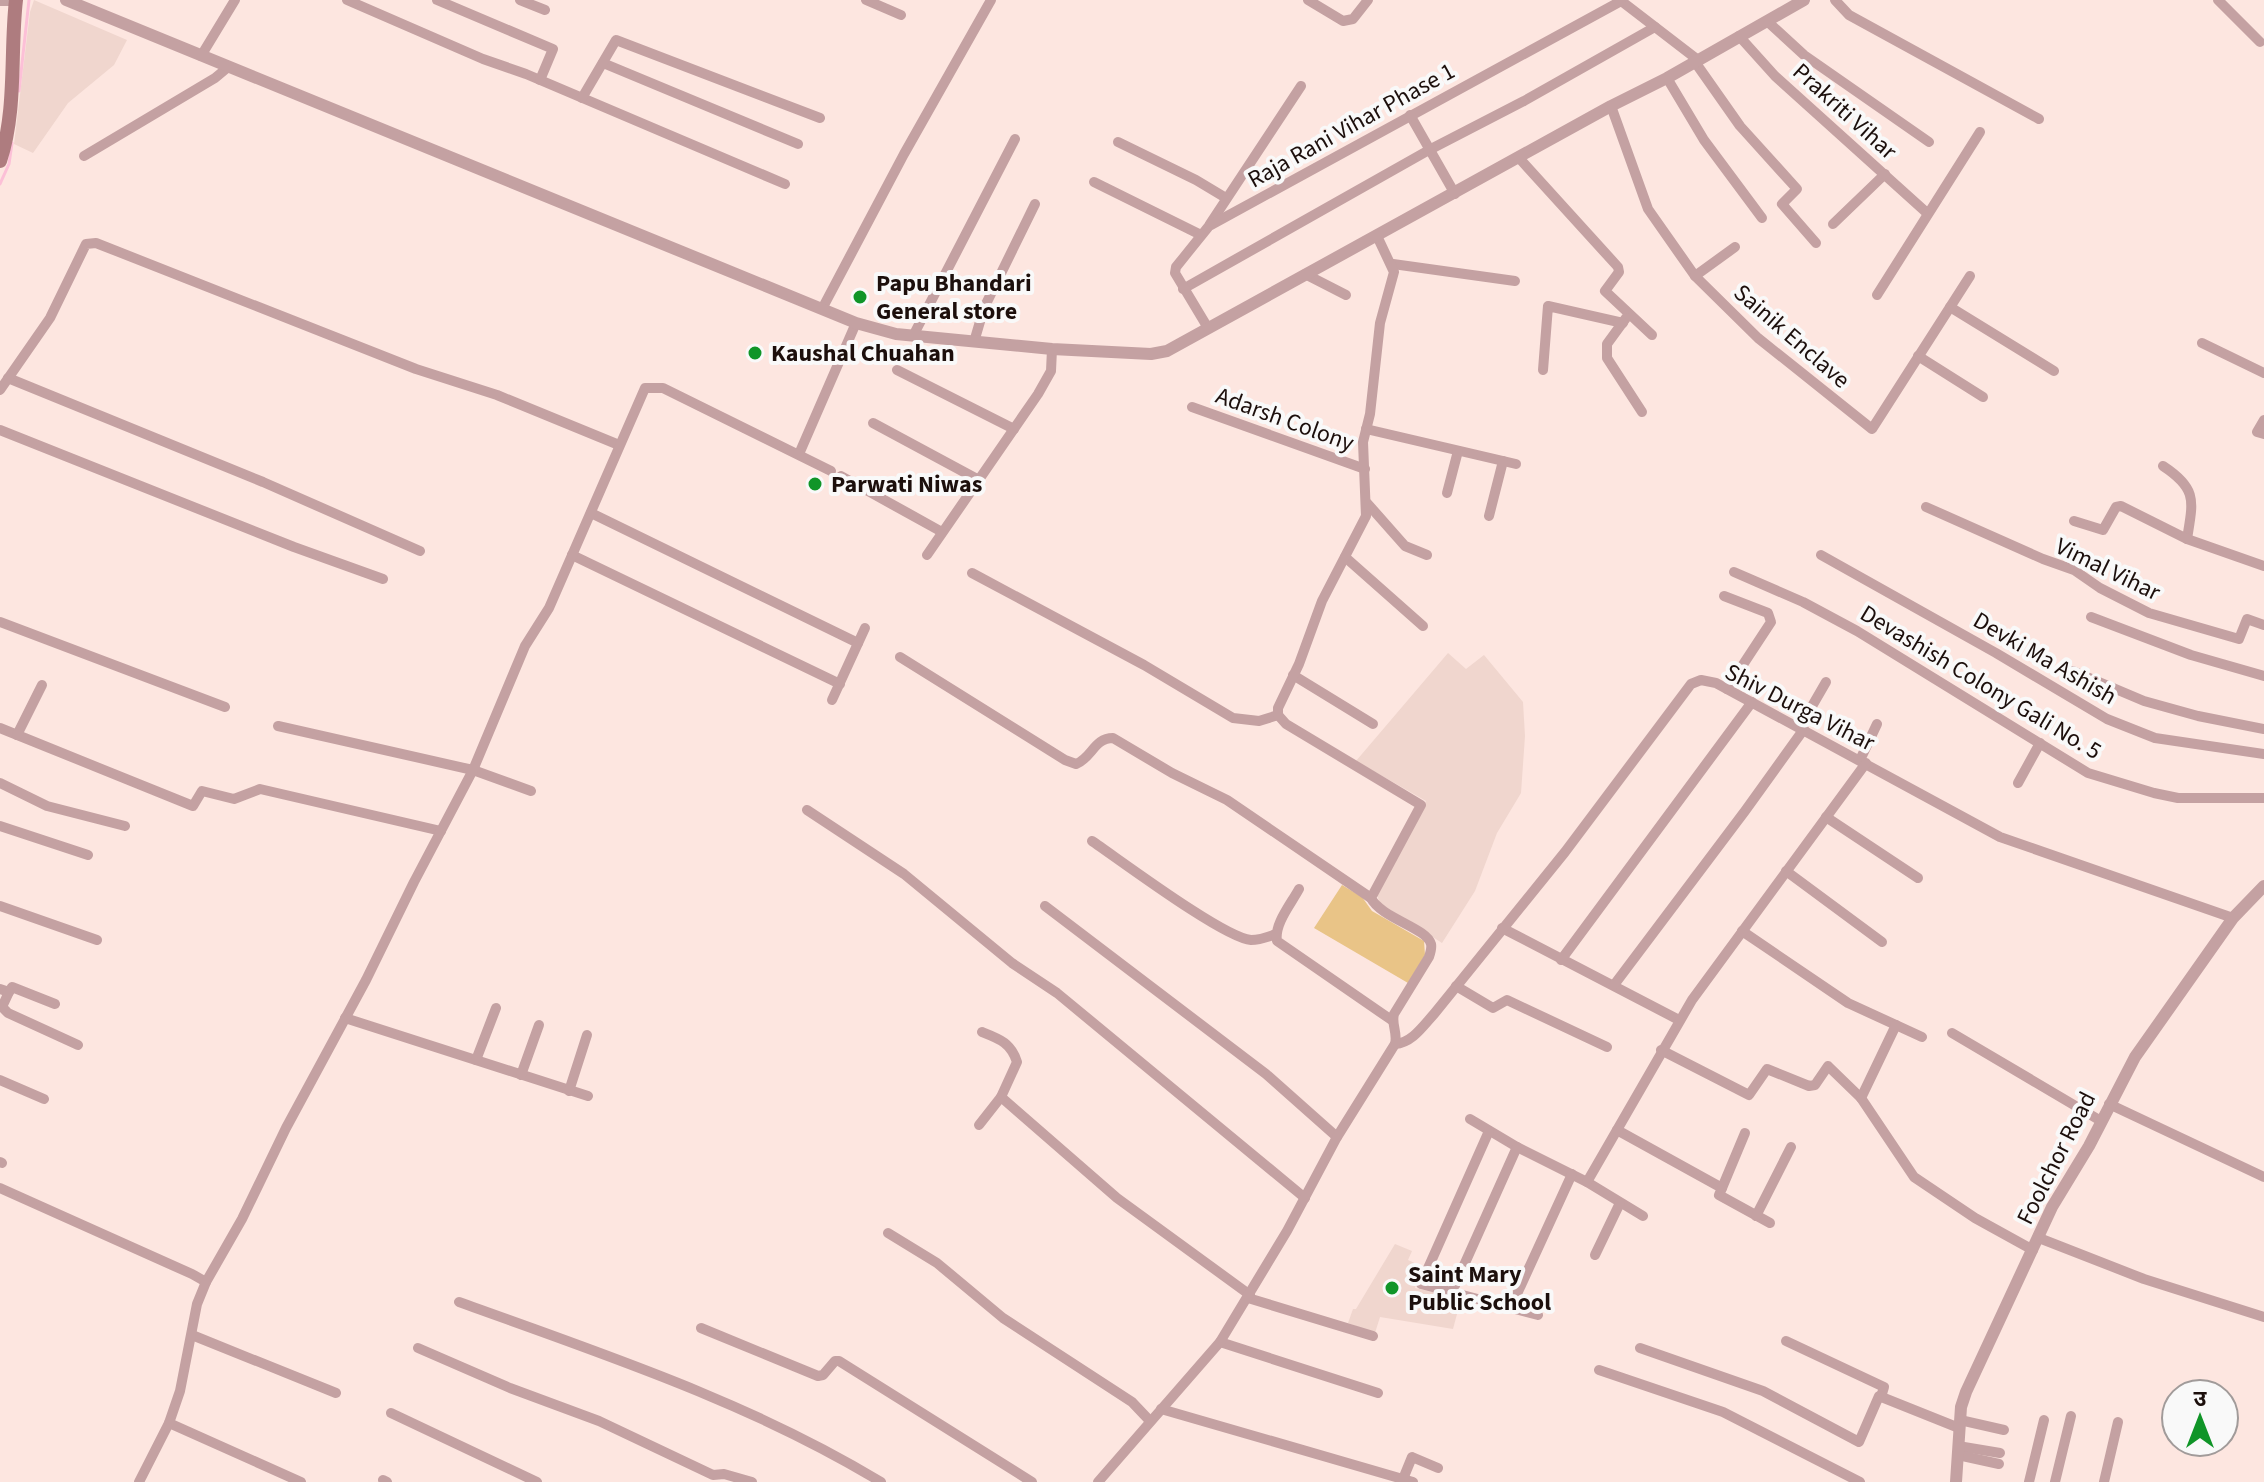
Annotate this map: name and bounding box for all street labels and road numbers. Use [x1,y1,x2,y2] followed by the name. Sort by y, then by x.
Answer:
[1241,54,1461,197] street label: Raja Rani Vihar Phase 1
[1785,55,1905,168] street label: Prakriti Vihar
[1726,276,1858,397] street label: Sainik Enclave
[1211,378,1359,461] street label: Adarsh Colony
[2049,529,2167,610] street label: Vimal Vihar
[1853,596,2108,769] street label: Devashish Colony Gali No. 5
[1966,603,2123,714] street label: Devki Ma Ashish
[1719,655,1881,761] street label: Shiv Durga Vihar
[2008,1086,2105,1231] street label: Foolchor Road

